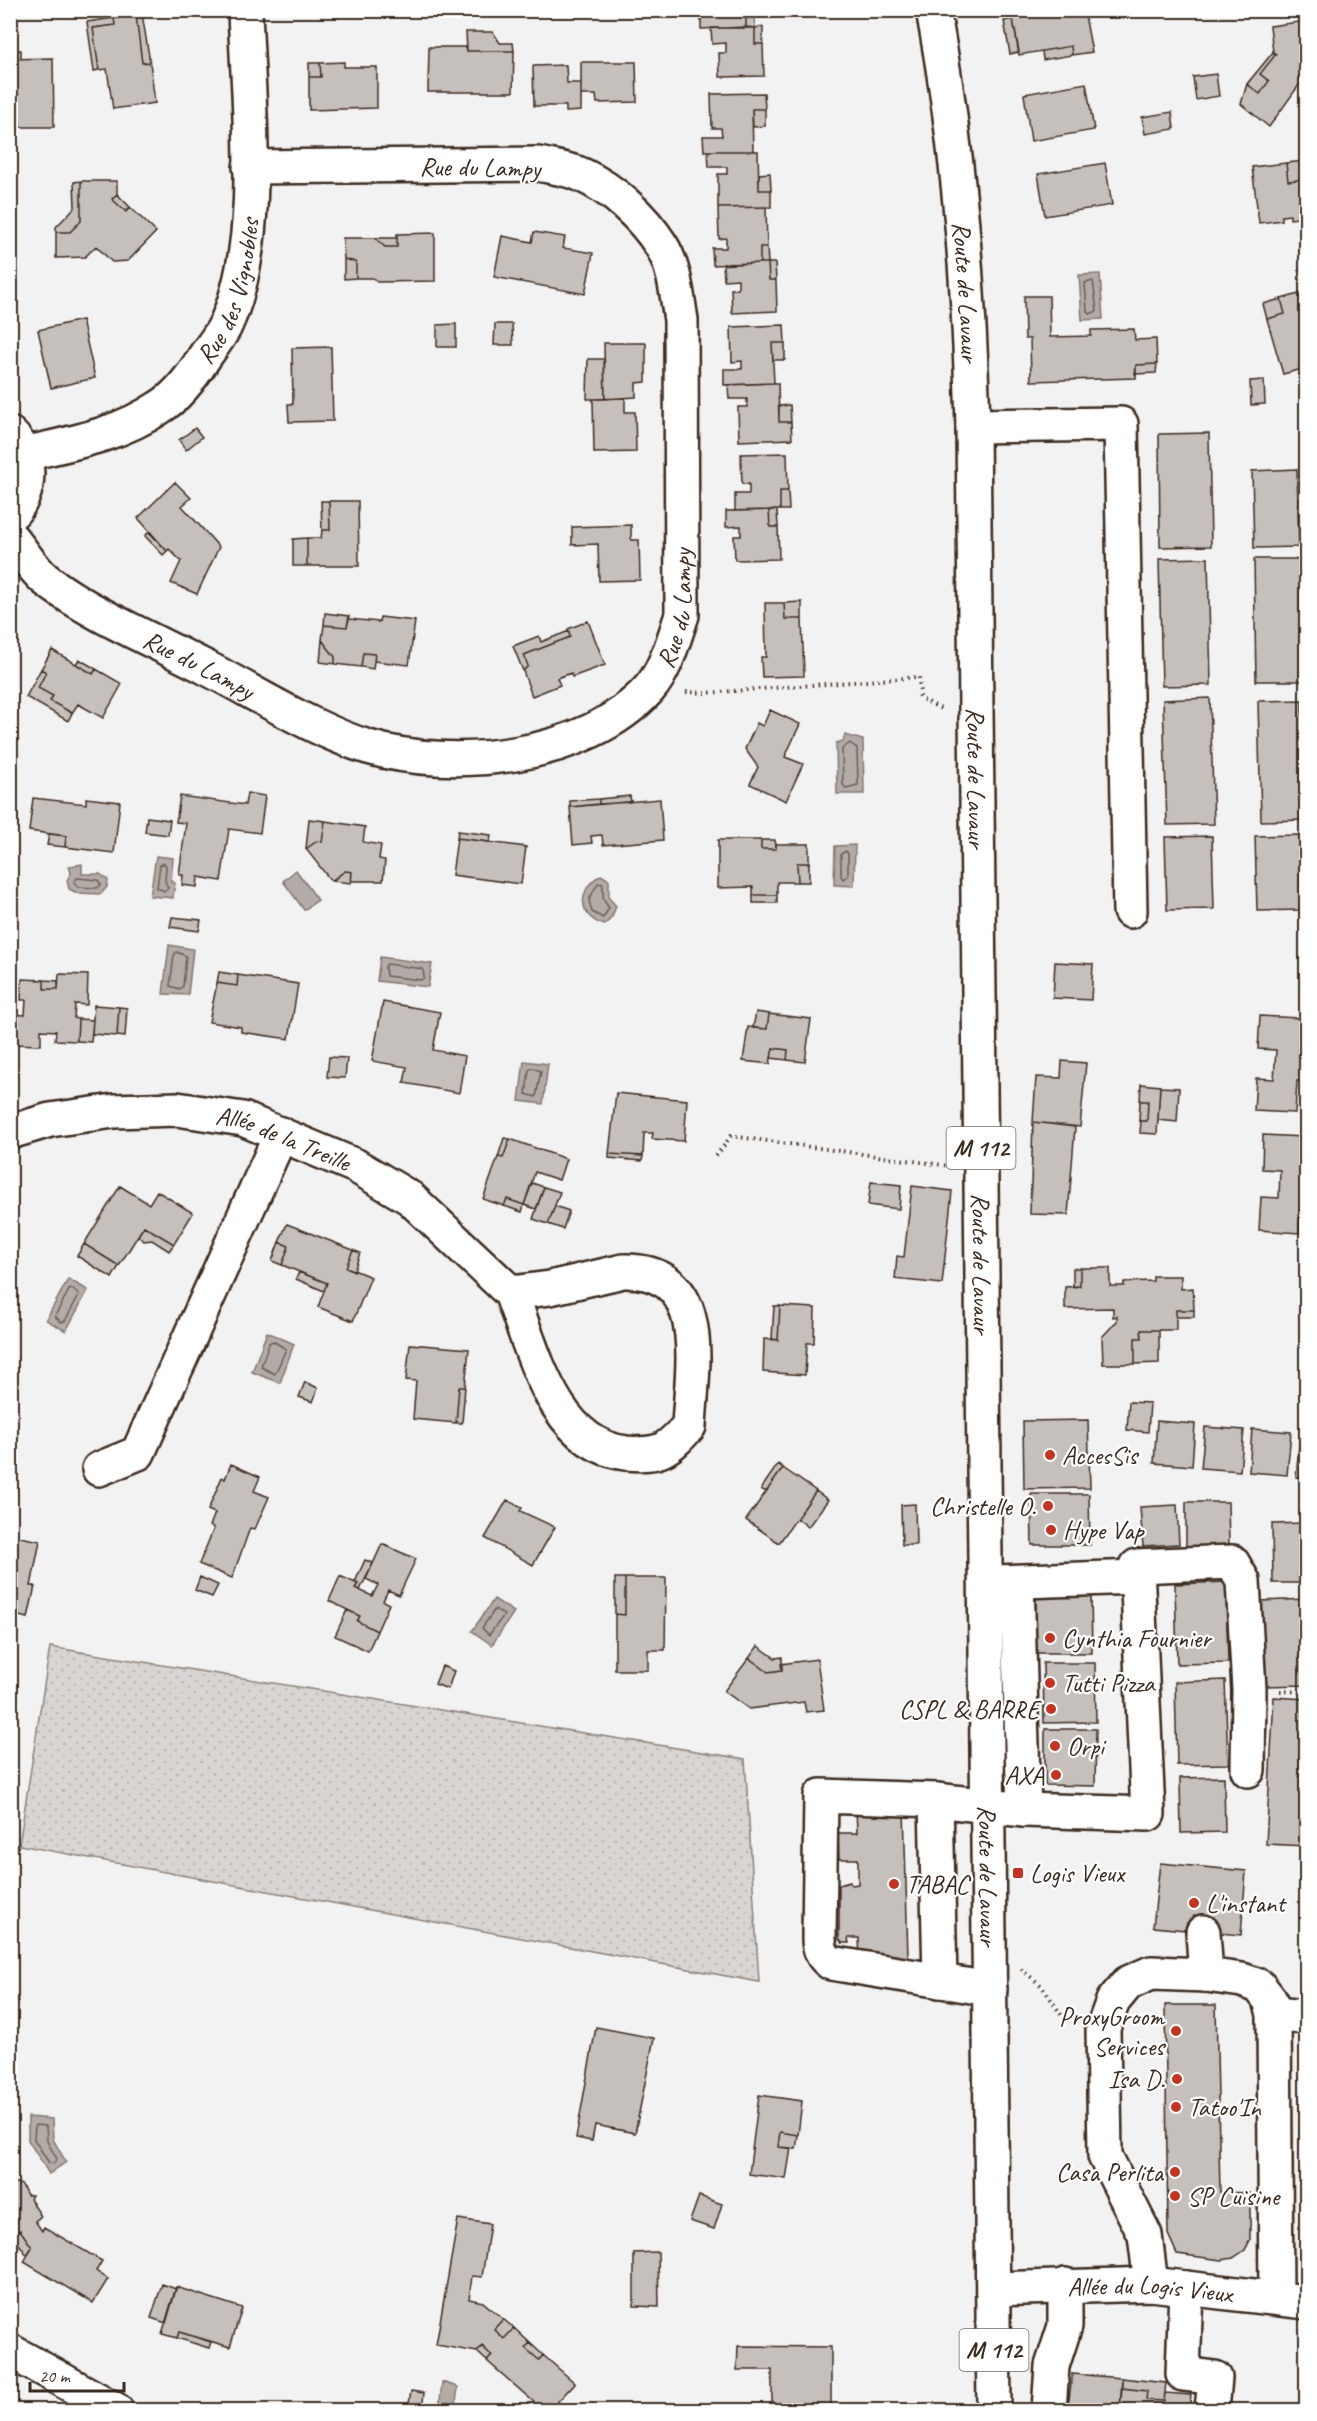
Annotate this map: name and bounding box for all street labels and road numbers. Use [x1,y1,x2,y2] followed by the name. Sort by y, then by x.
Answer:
[419,150,543,185] street label: Rue du Lampy
[189,215,266,370] street label: Rue des Vignobles
[945,220,987,365] street label: Route de Lavaur
[649,546,700,673] street label: Rue du Lampy
[138,623,262,708] street label: Rue du Lampy
[959,707,993,851] street label: Route de Lavaur
[214,1099,357,1179] street label: Allée de la Treille
[946,1127,1016,1169] road number: M 112
[964,1193,999,1337] street label: Route de Lavaur
[971,1805,1005,1949] street label: Route de Lavaur
[1067,2268,1236,2311] street label: Allée du Logis Vieux
[960,2329,1028,2371] road number: M 112

